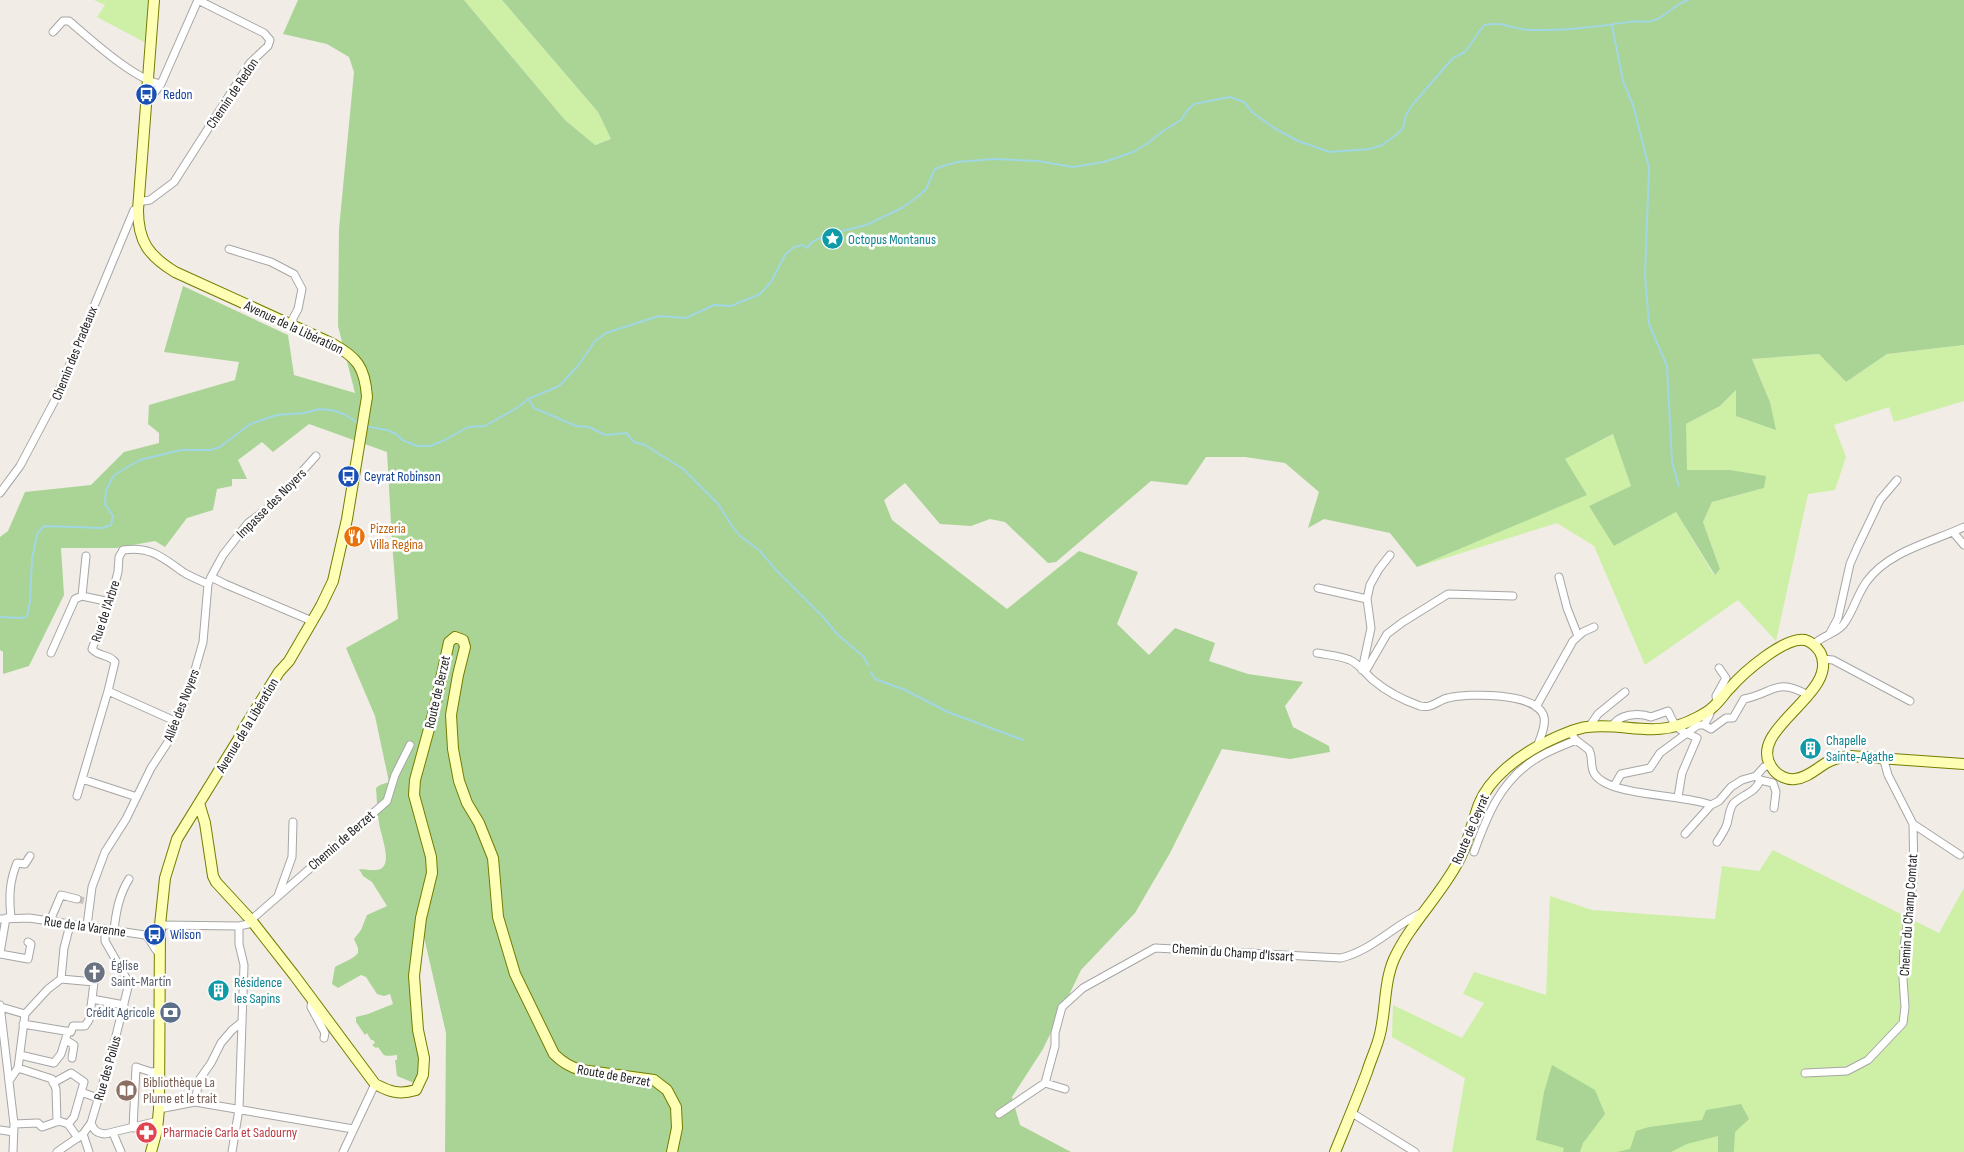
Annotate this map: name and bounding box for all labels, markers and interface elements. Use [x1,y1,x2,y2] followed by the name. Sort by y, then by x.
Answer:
[203,55,262,132] street label: Chemin de Redon
[135,82,159,106] bus stop icon: Redon
[163,86,193,103] place label: Redon
[820,227,844,251] place icon: Octopus Montanus
[848,231,936,248] place label: Octopus Montanus
[241,297,346,358] street label: Avenue de la Libération
[48,303,101,403] street label: Chemin des Pradeaux
[336,464,360,488] bus stop icon: Ceyrat Robinson
[233,465,310,542] street label: Impasse des Noyers
[364,468,441,485] place label: Ceyrat Robinson
[370,520,423,553] place label: Pizzeria Villa Regina
[342,524,366,548] restaurant icon: Pizzeria Villa Regina
[87,578,123,644] street label: Rue de l'Arbre
[421,654,454,730] street label: Route de Berzet
[160,667,203,745] street label: Allée des Noyers
[212,675,282,777] street label: Avenue de la Libération
[1826,732,1894,765] place label: Chapelle Sainte-Agathe
[1798,736,1822,760] building icon: Chapelle Sainte-Agathe
[1448,791,1493,867] street label: Route de Ceyrat
[305,807,378,874] street label: Chemin de Berzet
[1896,853,1921,977] street label: Chemin du Champ Comtat
[43,912,127,941] street label: Rue de la Varenne
[142,922,166,946] bus stop icon: Wilson
[170,926,201,943] place label: Wilson
[1172,940,1294,965] street label: Chemin du Champ d'Issart
[111,957,171,990] place label: Église Saint-Martin
[83,961,107,985] church icon: Église Saint-Martin
[234,974,282,1007] place label: Résidence les Sapins
[206,978,230,1002] building icon: Résidence les Sapins
[159,1000,183,1024] bank icon: Crédit Agricole
[86,1004,155,1021] place label: Crédit Agricole
[90,1034,125,1103] street label: Rue des Poilus
[576,1061,652,1090] street label: Route de Berzet
[143,1074,217,1107] place label: Bibliothèque La Plume et le trait
[115,1078,139,1102] library icon: Bibliothèque La Plume et le trait
[135,1120,159,1144] pharmacy icon: Pharmacie Carla et Sadourny
[163,1124,298,1141] place label: Pharmacie Carla et Sadourny

